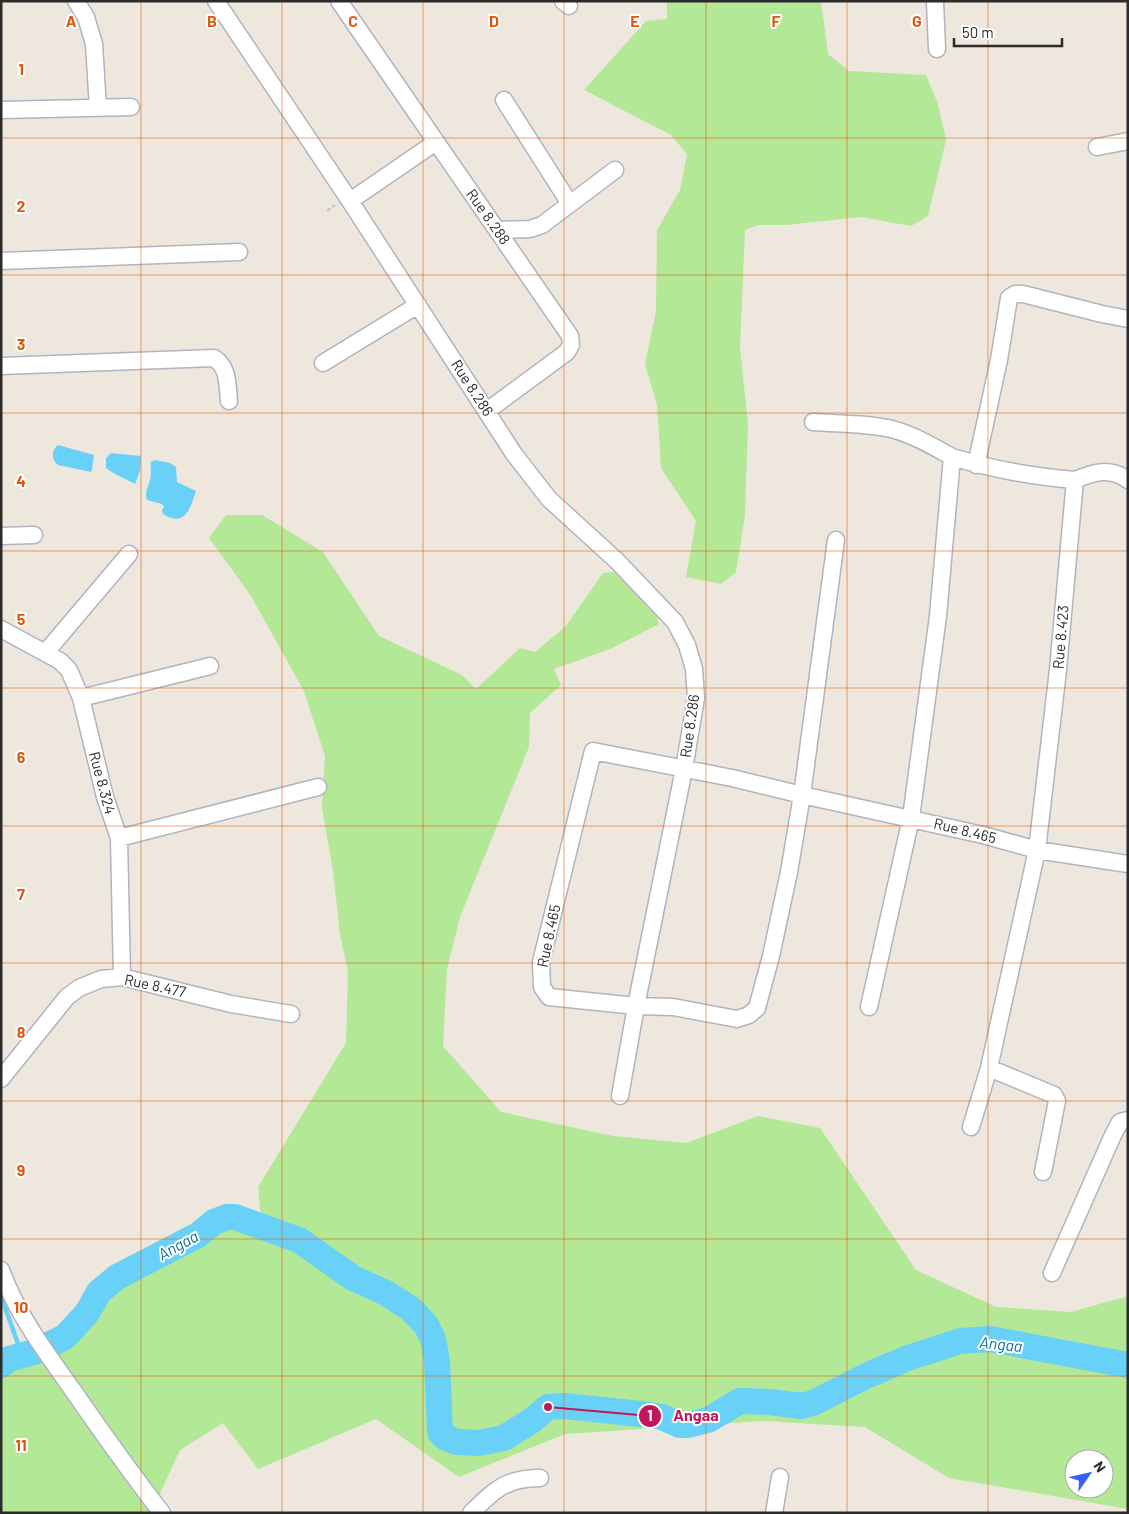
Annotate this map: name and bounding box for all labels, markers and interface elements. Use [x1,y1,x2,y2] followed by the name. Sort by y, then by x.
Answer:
[66,11,77,30] text: A
[207,11,217,30] text: B
[348,11,358,30] text: C
[489,11,499,30] text: D
[630,11,640,30] text: E
[772,11,781,30] text: F
[912,11,922,30] text: G
[954,15,1062,47] scale bar
[962,23,994,41] text: 50 m
[18,59,24,78] text: 1
[463,185,515,248] street label: Rue 8.288
[17,196,26,215] text: 2
[17,334,25,353] text: 3
[448,356,498,419] street label: Rue 8.286
[16,471,26,490] text: 4
[1048,604,1072,670] street label: Rue 8.423
[17,609,26,628] text: 5
[676,693,702,759] street label: Rue 8.286
[17,747,26,766] text: 6
[86,749,120,816] street label: Rue 8.324
[932,814,998,846] street label: Rue 8.465
[17,884,25,903] text: 7
[533,903,563,969] street label: Rue 8.465
[123,970,188,1000] street label: Rue 8.477
[17,1022,26,1041] text: 8
[17,1160,25,1179] text: 9
[154,1226,201,1263] water label: Angaa
[14,1297,28,1316] text: 10
[979,1332,1023,1355] water label: Angaa
[638,1400,728,1431] callout: Angaa
[673,1405,719,1424] text: Angaa
[647,1406,653,1424] text: 1
[15,1435,27,1454] text: 11
[1064,1449,1114,1499] north arrow
[1091,1458,1110,1475] text: N

